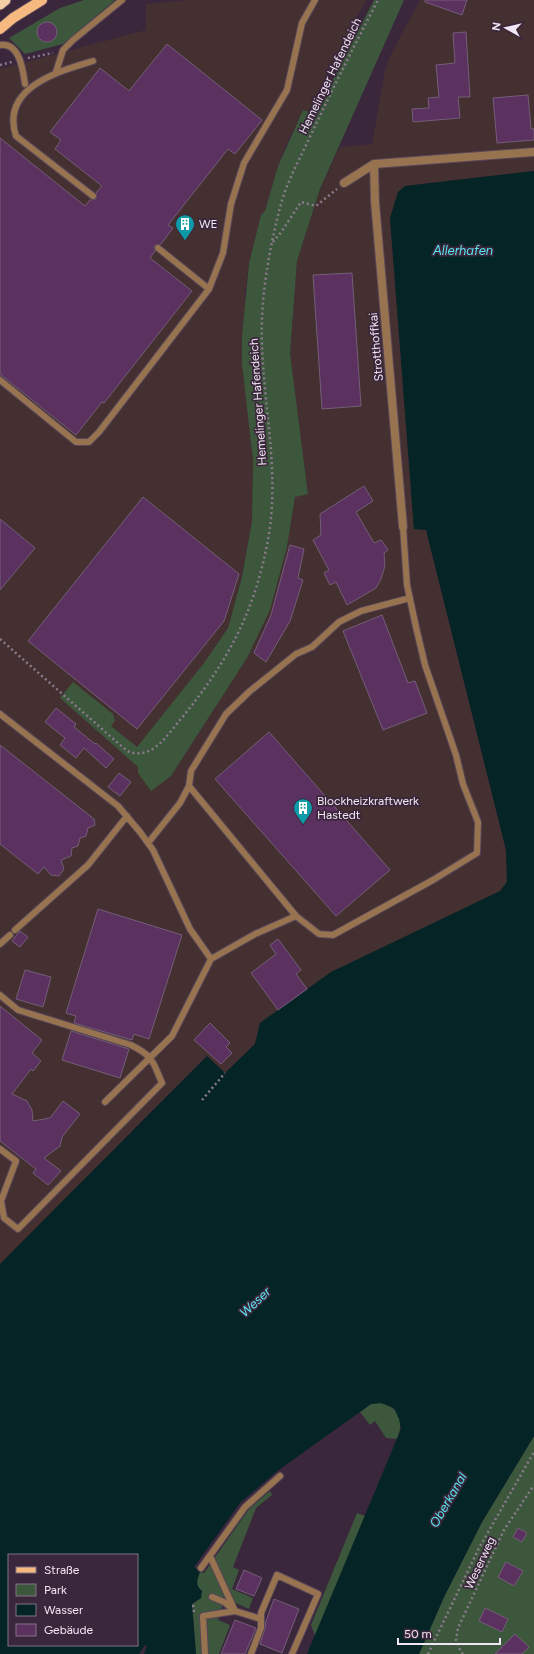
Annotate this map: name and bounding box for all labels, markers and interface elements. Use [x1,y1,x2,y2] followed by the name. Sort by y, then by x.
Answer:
[486,8,526,48] north arrow
[296,15,364,136] street label: Hemelinger Hafendeich
[490,22,504,32] text: N
[174,213,196,241] building icon: WE
[199,217,218,231] place label: WE
[432,243,493,258] water label: Allerhafen
[366,312,386,382] street label: Strotthoffkai
[247,338,269,466] street label: Hemelinger Hafendeich
[317,794,419,822] place label: Blockheizkraftwerk Hastedt
[292,797,314,825] building icon: Blockheizkraftwerk Hastedt
[236,1284,274,1320] water label: Weser
[426,1470,470,1530] water label: Oberkanal
[462,1534,498,1592] street label: Weserweg
[8,1554,138,1646] legend
[44,1563,80,1577] text: Straße
[44,1583,67,1597] text: Park
[44,1603,83,1617] text: Wasser
[398,1620,500,1646] scale bar
[44,1623,94,1637] text: Gebäude
[404,1627,432,1641] text: 50 m

